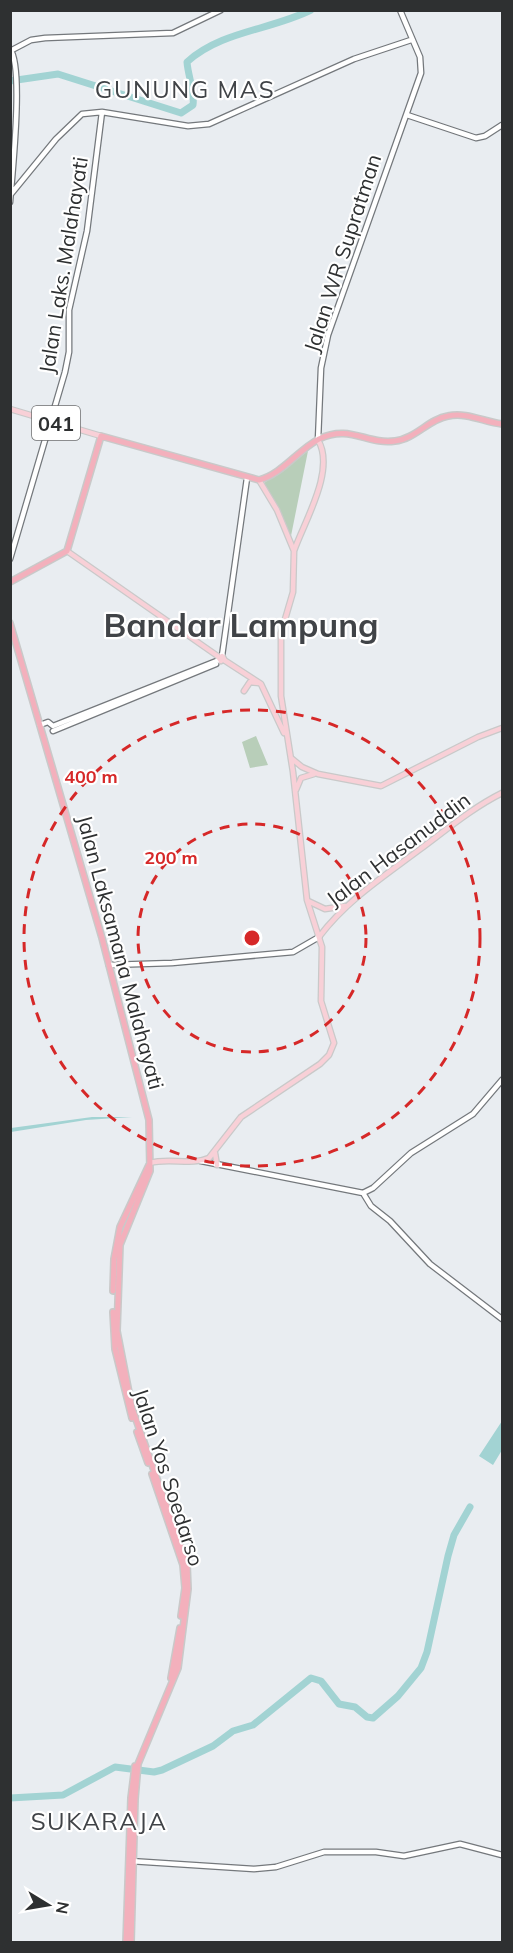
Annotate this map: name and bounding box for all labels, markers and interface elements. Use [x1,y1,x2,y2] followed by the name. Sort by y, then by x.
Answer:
[95,74,275,104] district label: GUNUNG MAS
[298,151,386,355] street label: Jalan WR Supratman
[33,155,93,375] street label: Jalan Laks. Malahayati
[32,406,80,440] road number: 041
[103,604,379,645] district label: Bandar Lampung
[64,765,118,788] text: 400 m
[321,786,475,912] street label: Jalan Hasanuddin
[72,812,170,1092] street label: Jalan Laksamana Malahayati
[144,846,198,869] text: 200 m
[242,928,262,948] centre of rings
[128,1385,210,1569] street label: Jalan Yos Soedarso
[31,1806,167,1836] district label: SUKARAJA
[18,1875,78,1935] north arrow
[52,1900,74,1916] text: N

